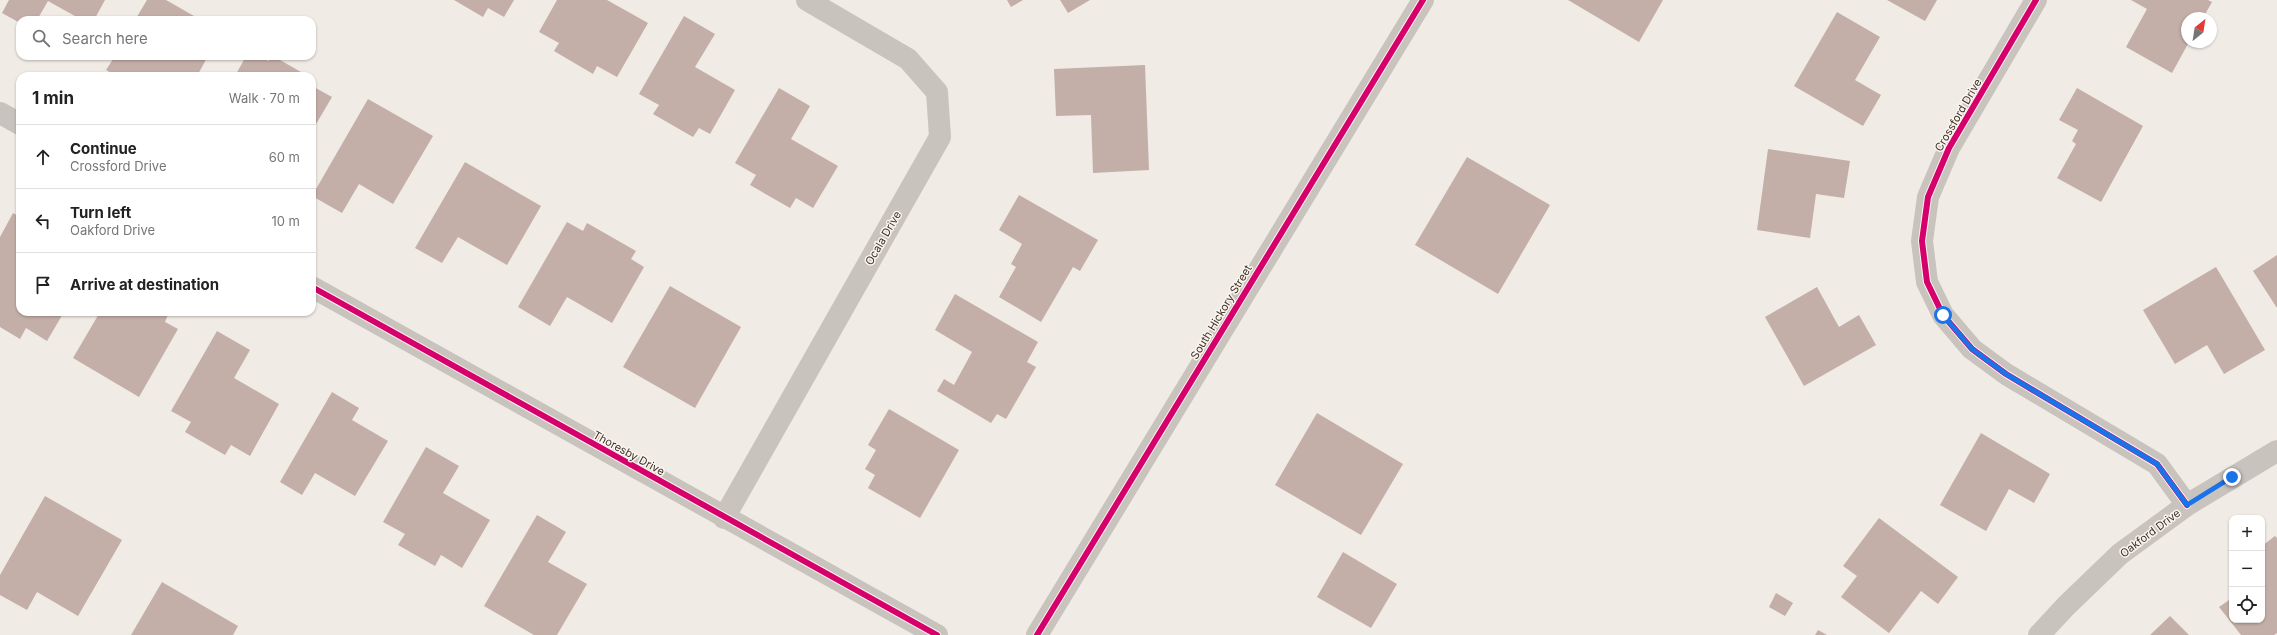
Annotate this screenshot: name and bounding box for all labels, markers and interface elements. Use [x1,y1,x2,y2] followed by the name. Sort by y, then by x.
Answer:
[2181,12,2217,48] north arrow
[16,16,316,60] search box
[30,27,52,49] icon: search
[62,29,148,48] text: Search here
[1932,76,1984,154] street label: Crossford Drive
[32,88,74,108] text: 1 min
[229,90,300,106] text: Walk · 70 m
[70,139,137,158] text: Continue
[32,146,54,168] icon: ahead
[269,149,300,165] text: 60 m
[70,158,166,174] text: Crossford Drive
[70,203,131,222] text: Turn left
[862,208,904,268] street label: Ocala Drive
[32,210,54,232] icon: left
[271,213,300,229] text: 10 m
[70,222,155,238] text: Oakford Drive
[1187,262,1255,362] street label: South Hickory Street
[32,274,54,296] icon: arrive
[70,275,219,294] text: Arrive at destination
[1934,306,1952,324] route start
[591,428,667,478] street label: Thoresby Drive
[2223,468,2241,486] route end
[2117,506,2183,560] street label: Oakford Drive
[2229,515,2265,623] map controls
[2229,515,2265,551] button: +
[2229,551,2265,587] button: −
[2229,587,2265,623] button: locate

